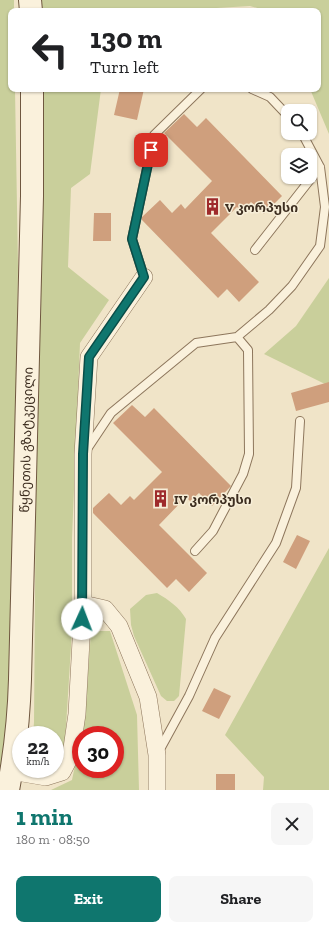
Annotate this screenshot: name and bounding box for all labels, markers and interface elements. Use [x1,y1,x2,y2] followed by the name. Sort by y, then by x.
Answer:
[90,22,162,55] text: 130 m
[24,24,76,76] icon: left
[90,56,159,78] text: Turn left
[281,104,317,184] map controls
[281,104,317,140] button: search
[134,133,168,167] pin
[140,139,162,161] icon: arrive
[281,148,317,184] button: layers
[202,197,222,217] building icon: V კორპუსი
[225,200,298,215] place label: V კორპუსი
[17,367,37,513] street label: წყნეთის გზატკეცილი
[151,489,171,509] building icon: IV კორპუსი
[174,492,252,507] place label: IV კორპუსი
[61,598,103,640] position arrow
[72,726,124,778] speed limit sign: 30
[27,735,49,759] text: 22
[27,756,49,768] text: km/h
[16,802,73,831] text: 1 min
[271,803,313,845] button: close
[16,832,90,847] text: 180 m · 08:50
[16,876,161,922] button: Exit
[169,876,313,922] button: Share

